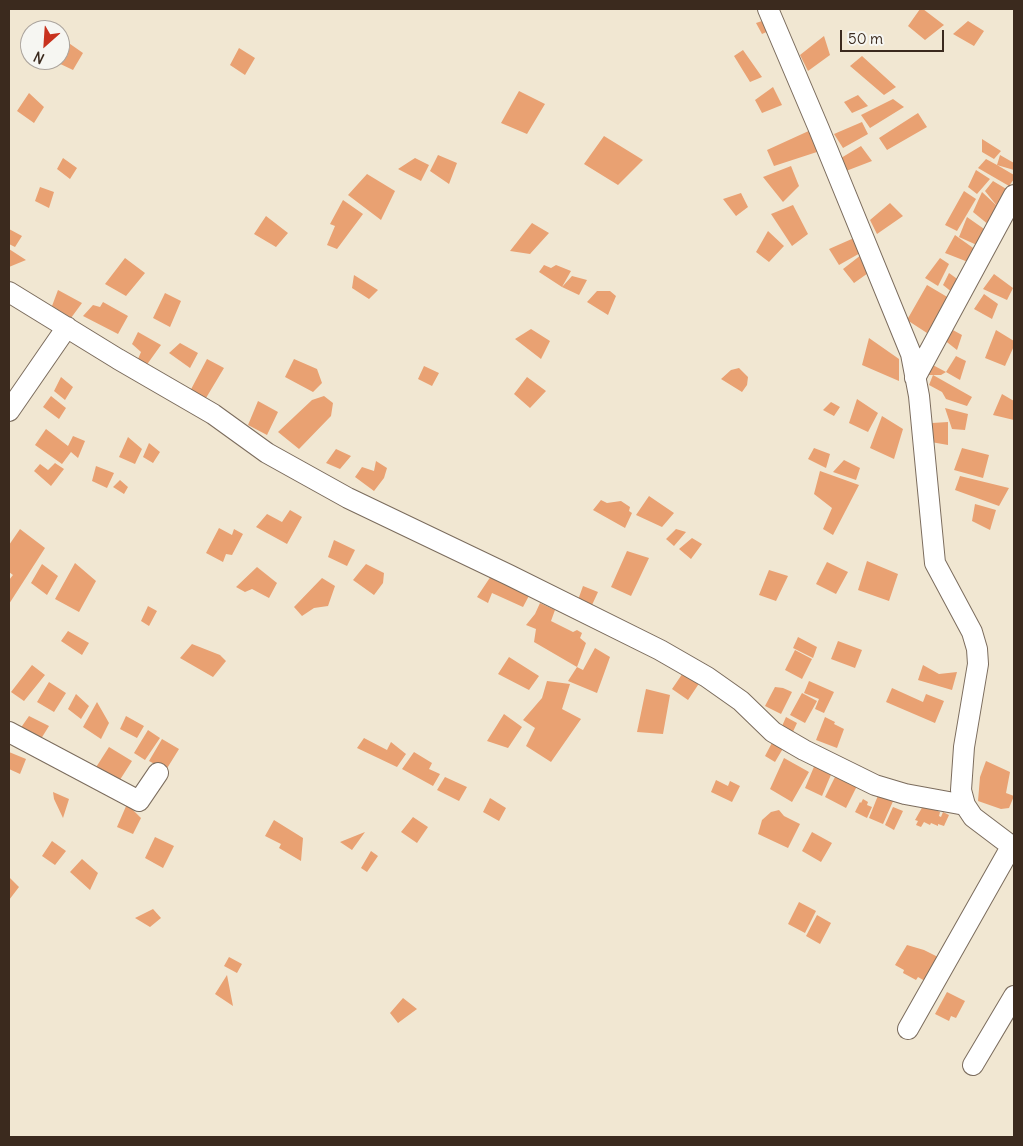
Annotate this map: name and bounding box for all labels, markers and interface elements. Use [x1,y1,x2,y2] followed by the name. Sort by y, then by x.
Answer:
[20,20,70,70] north arrow
[843,20,947,52] scale bar
[848,29,883,48] text: 50 m
[31,47,47,68] text: N

